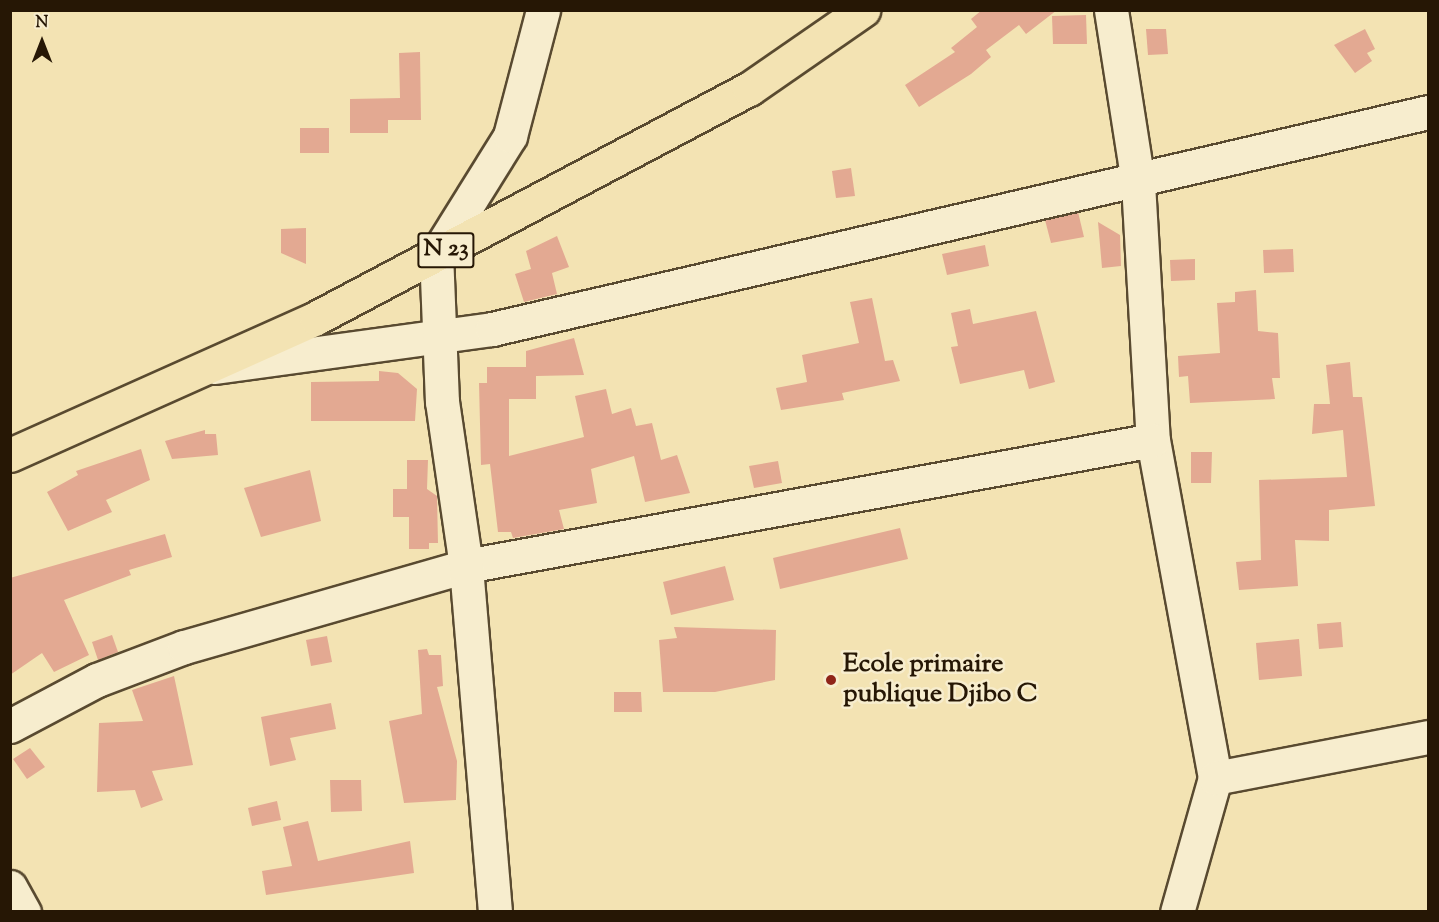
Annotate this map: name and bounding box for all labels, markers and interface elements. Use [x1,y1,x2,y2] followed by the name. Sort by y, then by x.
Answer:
[12,12,72,72] north arrow
[36,12,48,35] text: N
[416,229,476,271] road number: N 23
[843,649,1038,710] place label: Ecole primaire publique Djibo C
[824,673,838,687] marker: Ecole primaire publique Djibo C

